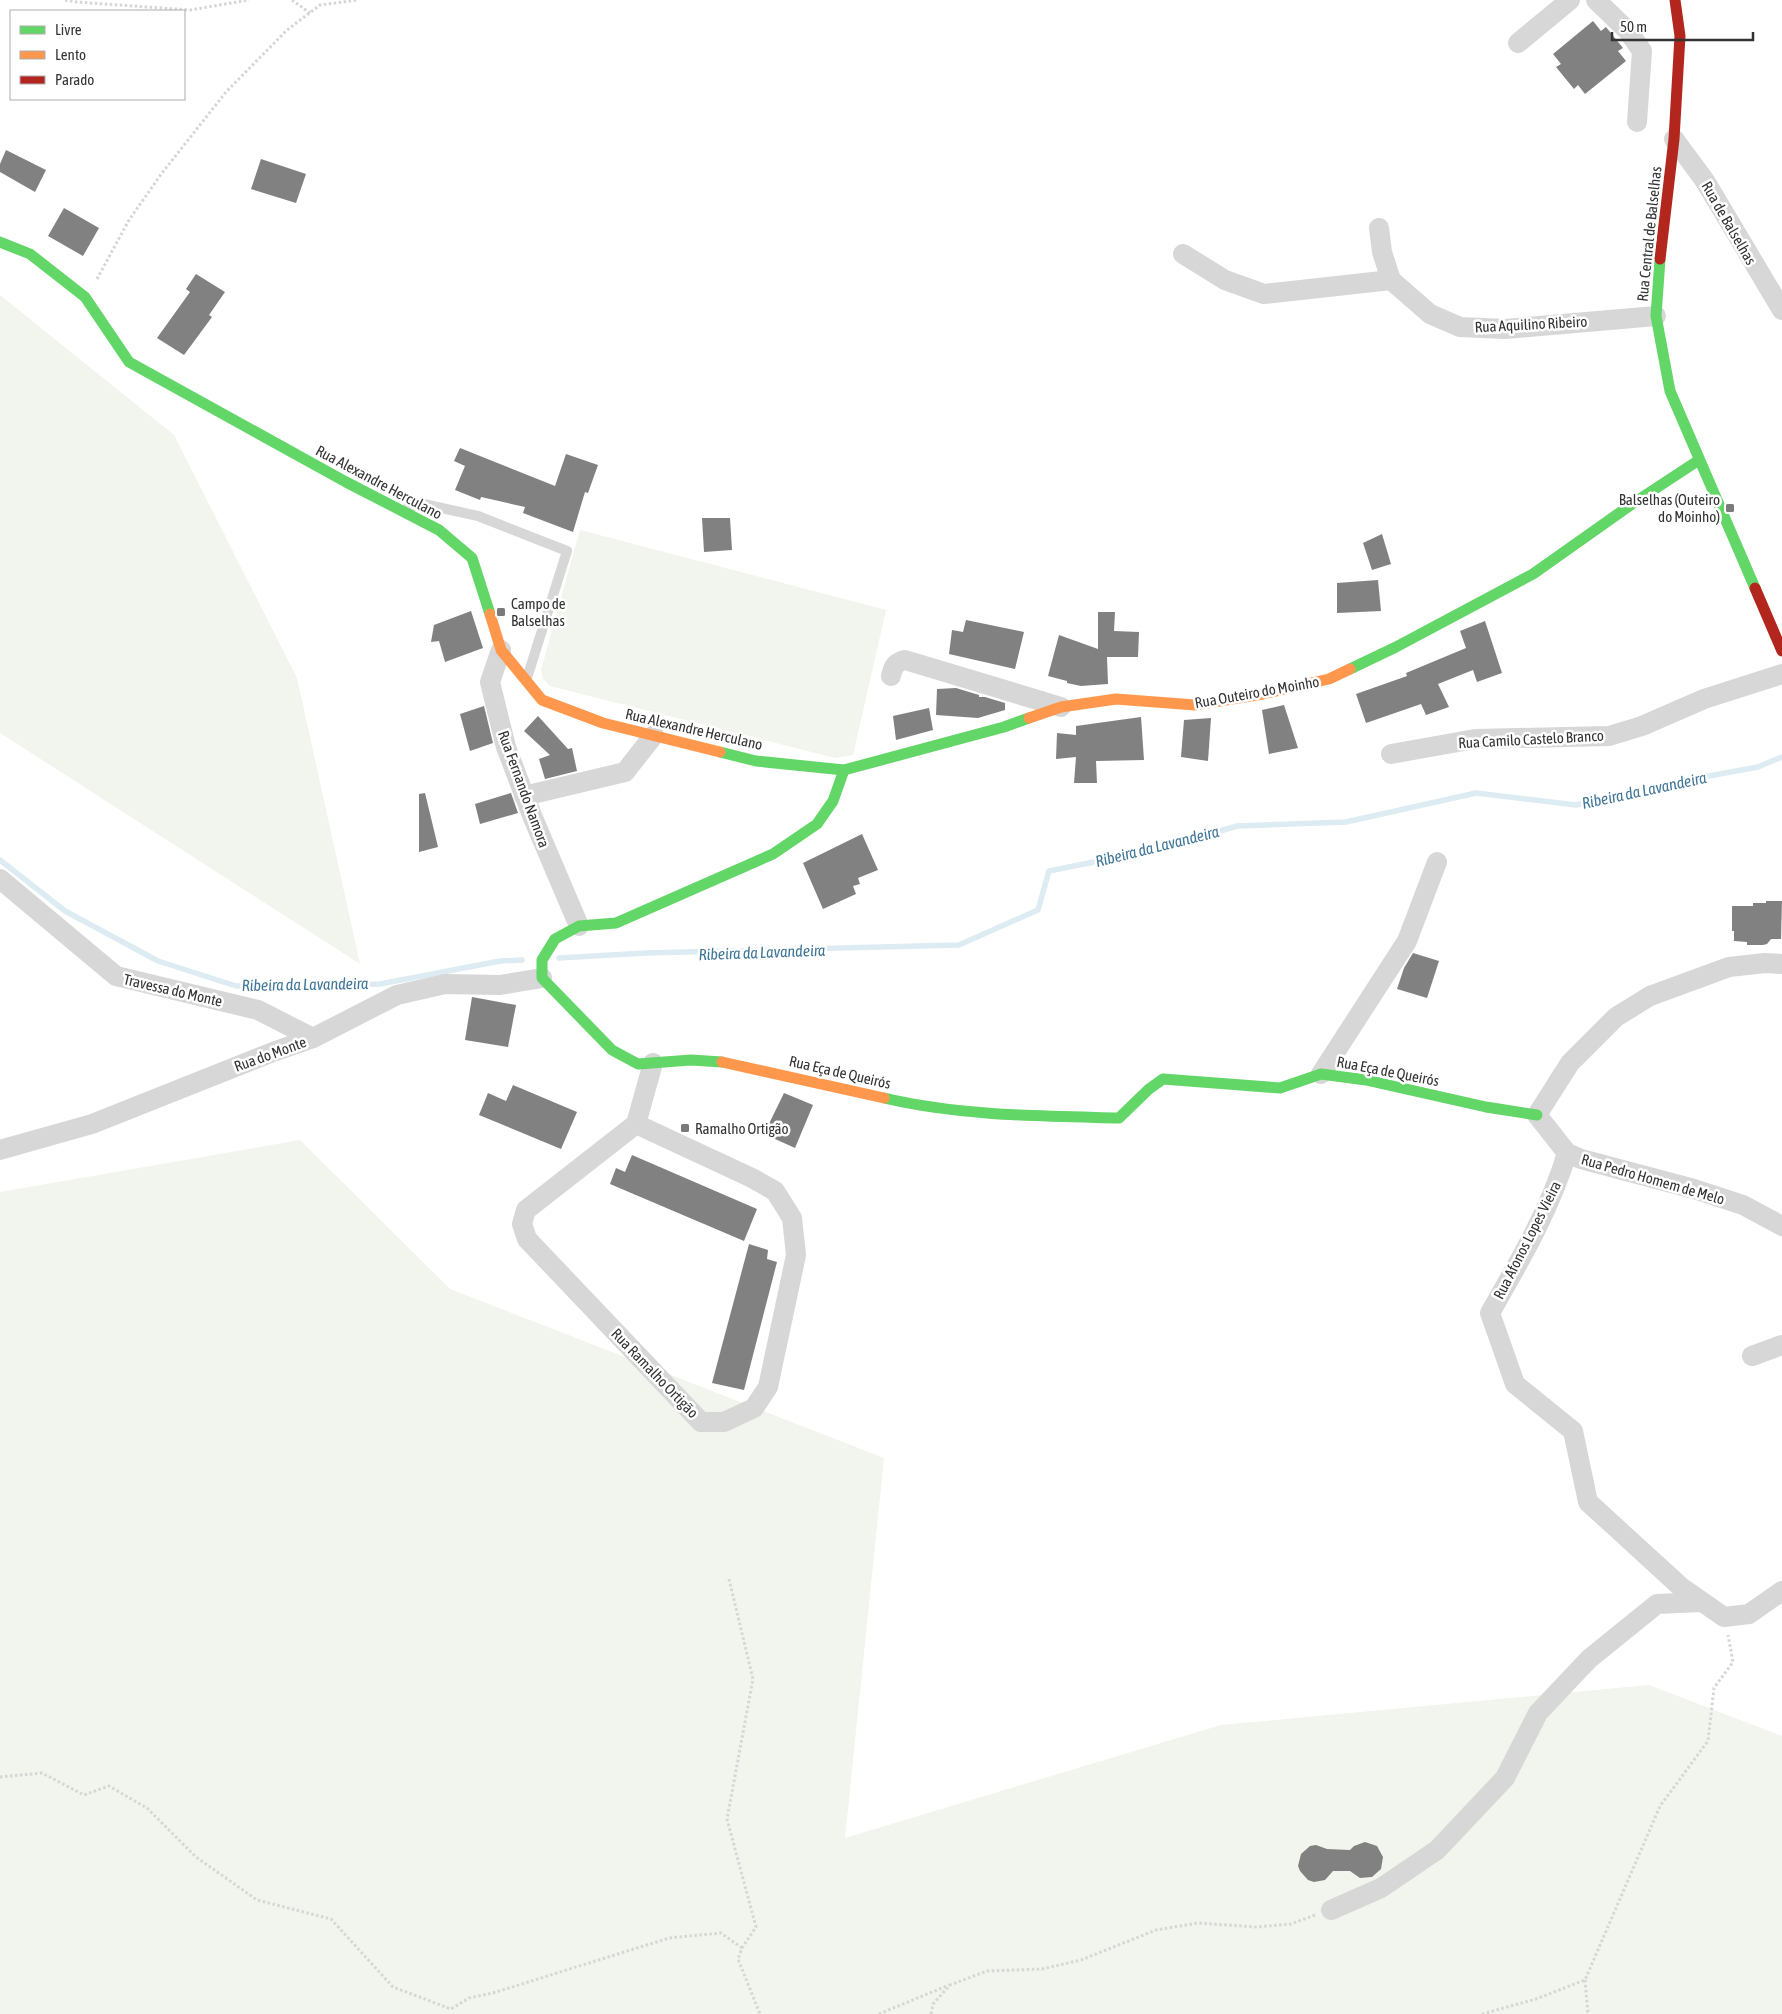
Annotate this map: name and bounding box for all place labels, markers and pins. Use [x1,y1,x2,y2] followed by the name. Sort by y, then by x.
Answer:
[1619,491,1720,525] place label: Balselhas (Outeiro do Moinho)
[1724,502,1736,514] marker: Balselhas (Outeiro do Moinho)
[511,595,566,629] place label: Campo de Balselhas
[495,606,507,618] marker: Campo de Balselhas
[695,1120,789,1137] place label: Ramalho Ortigão
[679,1122,691,1134] marker: Ramalho Ortigão

